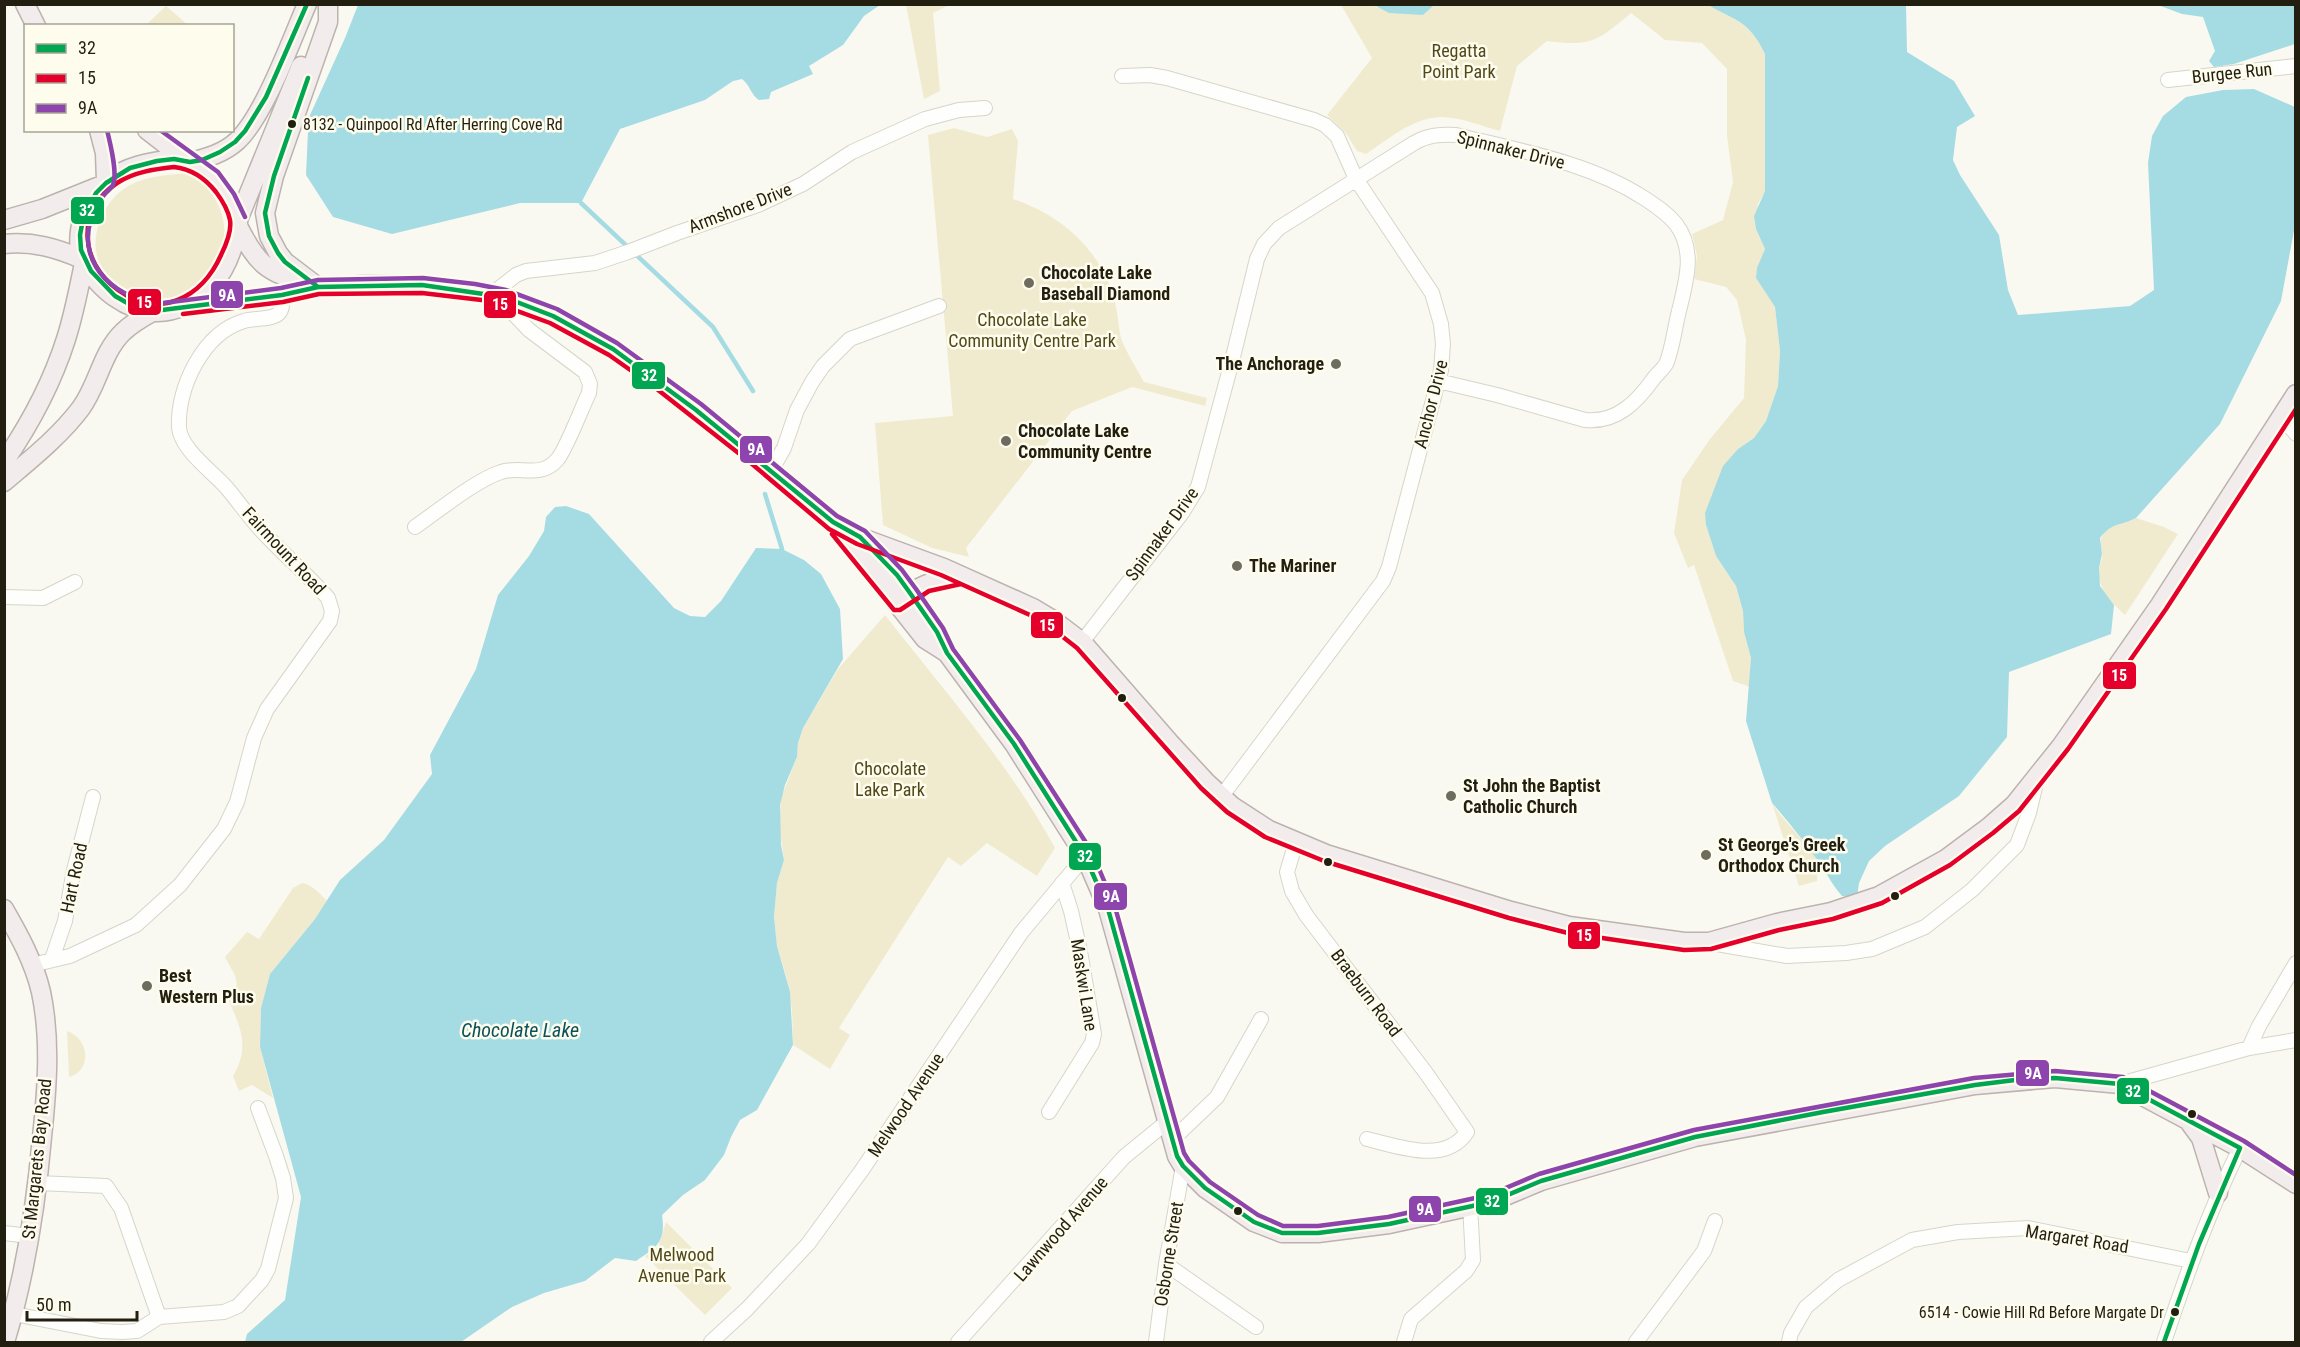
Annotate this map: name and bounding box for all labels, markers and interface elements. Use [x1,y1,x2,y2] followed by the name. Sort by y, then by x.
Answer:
[24,24,234,132] legend
[78,37,96,58] text: 32
[1422,40,1496,82] park label: Regatta Point Park
[2191,58,2273,87] street label: Burgee Run
[78,67,96,88] text: 15
[78,97,98,118] text: 9A
[303,115,563,134] place label: 8132 - Quinpool Rd After Herring Cove Rd
[286,118,298,130] marker: 8132 - Quinpool Rd After Herring Cove Rd
[1455,126,1567,173] street label: Spinnaker Drive
[685,178,795,237] street label: Armshore Drive
[70,196,105,225] line badge: 32
[79,201,95,220] text: 32
[1041,262,1170,304] place label: Chocolate Lake Baseball Diamond
[1022,276,1036,290] marker: Chocolate Lake Baseball Diamond
[210,280,244,309] line badge: 9A
[218,286,236,305] text: 9A
[127,288,162,316] line badge: 15
[483,290,517,319] line badge: 15
[136,293,152,312] text: 15
[492,295,508,314] text: 15
[948,309,1116,351] park label: Chocolate Lake Community Centre Park
[1215,353,1324,374] place label: The Anchorage
[1329,357,1343,371] marker: The Anchorage
[1409,357,1452,450] street label: Anchor Drive
[631,361,666,390] line badge: 32
[641,366,657,385] text: 32
[1018,420,1152,462] place label: Chocolate Lake Community Centre
[999,434,1013,448] marker: Chocolate Lake Community Centre
[739,435,773,464] line badge: 9A
[747,440,765,459] text: 9A
[1121,483,1203,585] street label: Spinnaker Drive
[238,502,330,599] street label: Fairmount Road
[1249,555,1336,576] place label: The Mariner
[1230,559,1244,573] marker: The Mariner
[1030,611,1064,639] line badge: 15
[1039,616,1055,635] text: 15
[2102,661,2137,690] line badge: 15
[2111,666,2127,685] text: 15
[1116,692,1128,704] unlabelled marker
[854,758,926,800] park label: Chocolate Lake Park
[1463,775,1601,817] place label: St John the Baptist Catholic Church
[1444,789,1458,803] marker: St John the Baptist Catholic Church
[1718,834,1846,876] place label: St George's Greek Orthodox Church
[56,841,91,915] street label: Hart Road
[1068,842,1102,871] line badge: 32
[1077,847,1093,866] text: 32
[1699,848,1713,862] marker: St George's Greek Orthodox Church
[1322,856,1334,868] unlabelled marker
[1093,882,1128,911] line badge: 9A
[1102,887,1120,906] text: 9A
[1889,890,1901,902] unlabelled marker
[1567,921,1601,950] line badge: 15
[1576,926,1592,945] text: 15
[1067,937,1102,1032] street label: Maskwi Lane
[1327,945,1406,1041] street label: Braeburn Road
[159,965,254,1007] place label: Best Western Plus
[140,979,154,993] marker: Best Western Plus
[461,1018,579,1042] water label: Chocolate Lake
[863,1049,948,1161] street label: Melwood Avenue
[2015,1059,2050,1087] line badge: 9A
[2024,1064,2042,1083] text: 9A
[2116,1077,2150,1105] line badge: 32
[18,1078,55,1240] street label: St Margarets Bay Road
[2125,1082,2141,1101] text: 32
[2186,1108,2198,1120] unlabelled marker
[1009,1172,1112,1285] street label: Lawnwood Avenue
[1475,1187,1509,1216] line badge: 32
[1484,1192,1500,1211] text: 32
[1408,1195,1442,1223] line badge: 9A
[1150,1200,1187,1308] street label: Osborne Street
[1416,1200,1434,1219] text: 9A
[1232,1205,1244,1217] unlabelled marker
[2024,1220,2130,1257] street label: Margaret Road
[638,1244,726,1286] park label: Melwood Avenue Park
[27,1284,136,1322] scale bar
[36,1294,71,1315] text: 50 m
[1919,1303,2164,1322] place label: 6514 - Cowie Hill Rd Before Margate Dr
[2169,1306,2181,1318] marker: 6514 - Cowie Hill Rd Before Margate Dr

